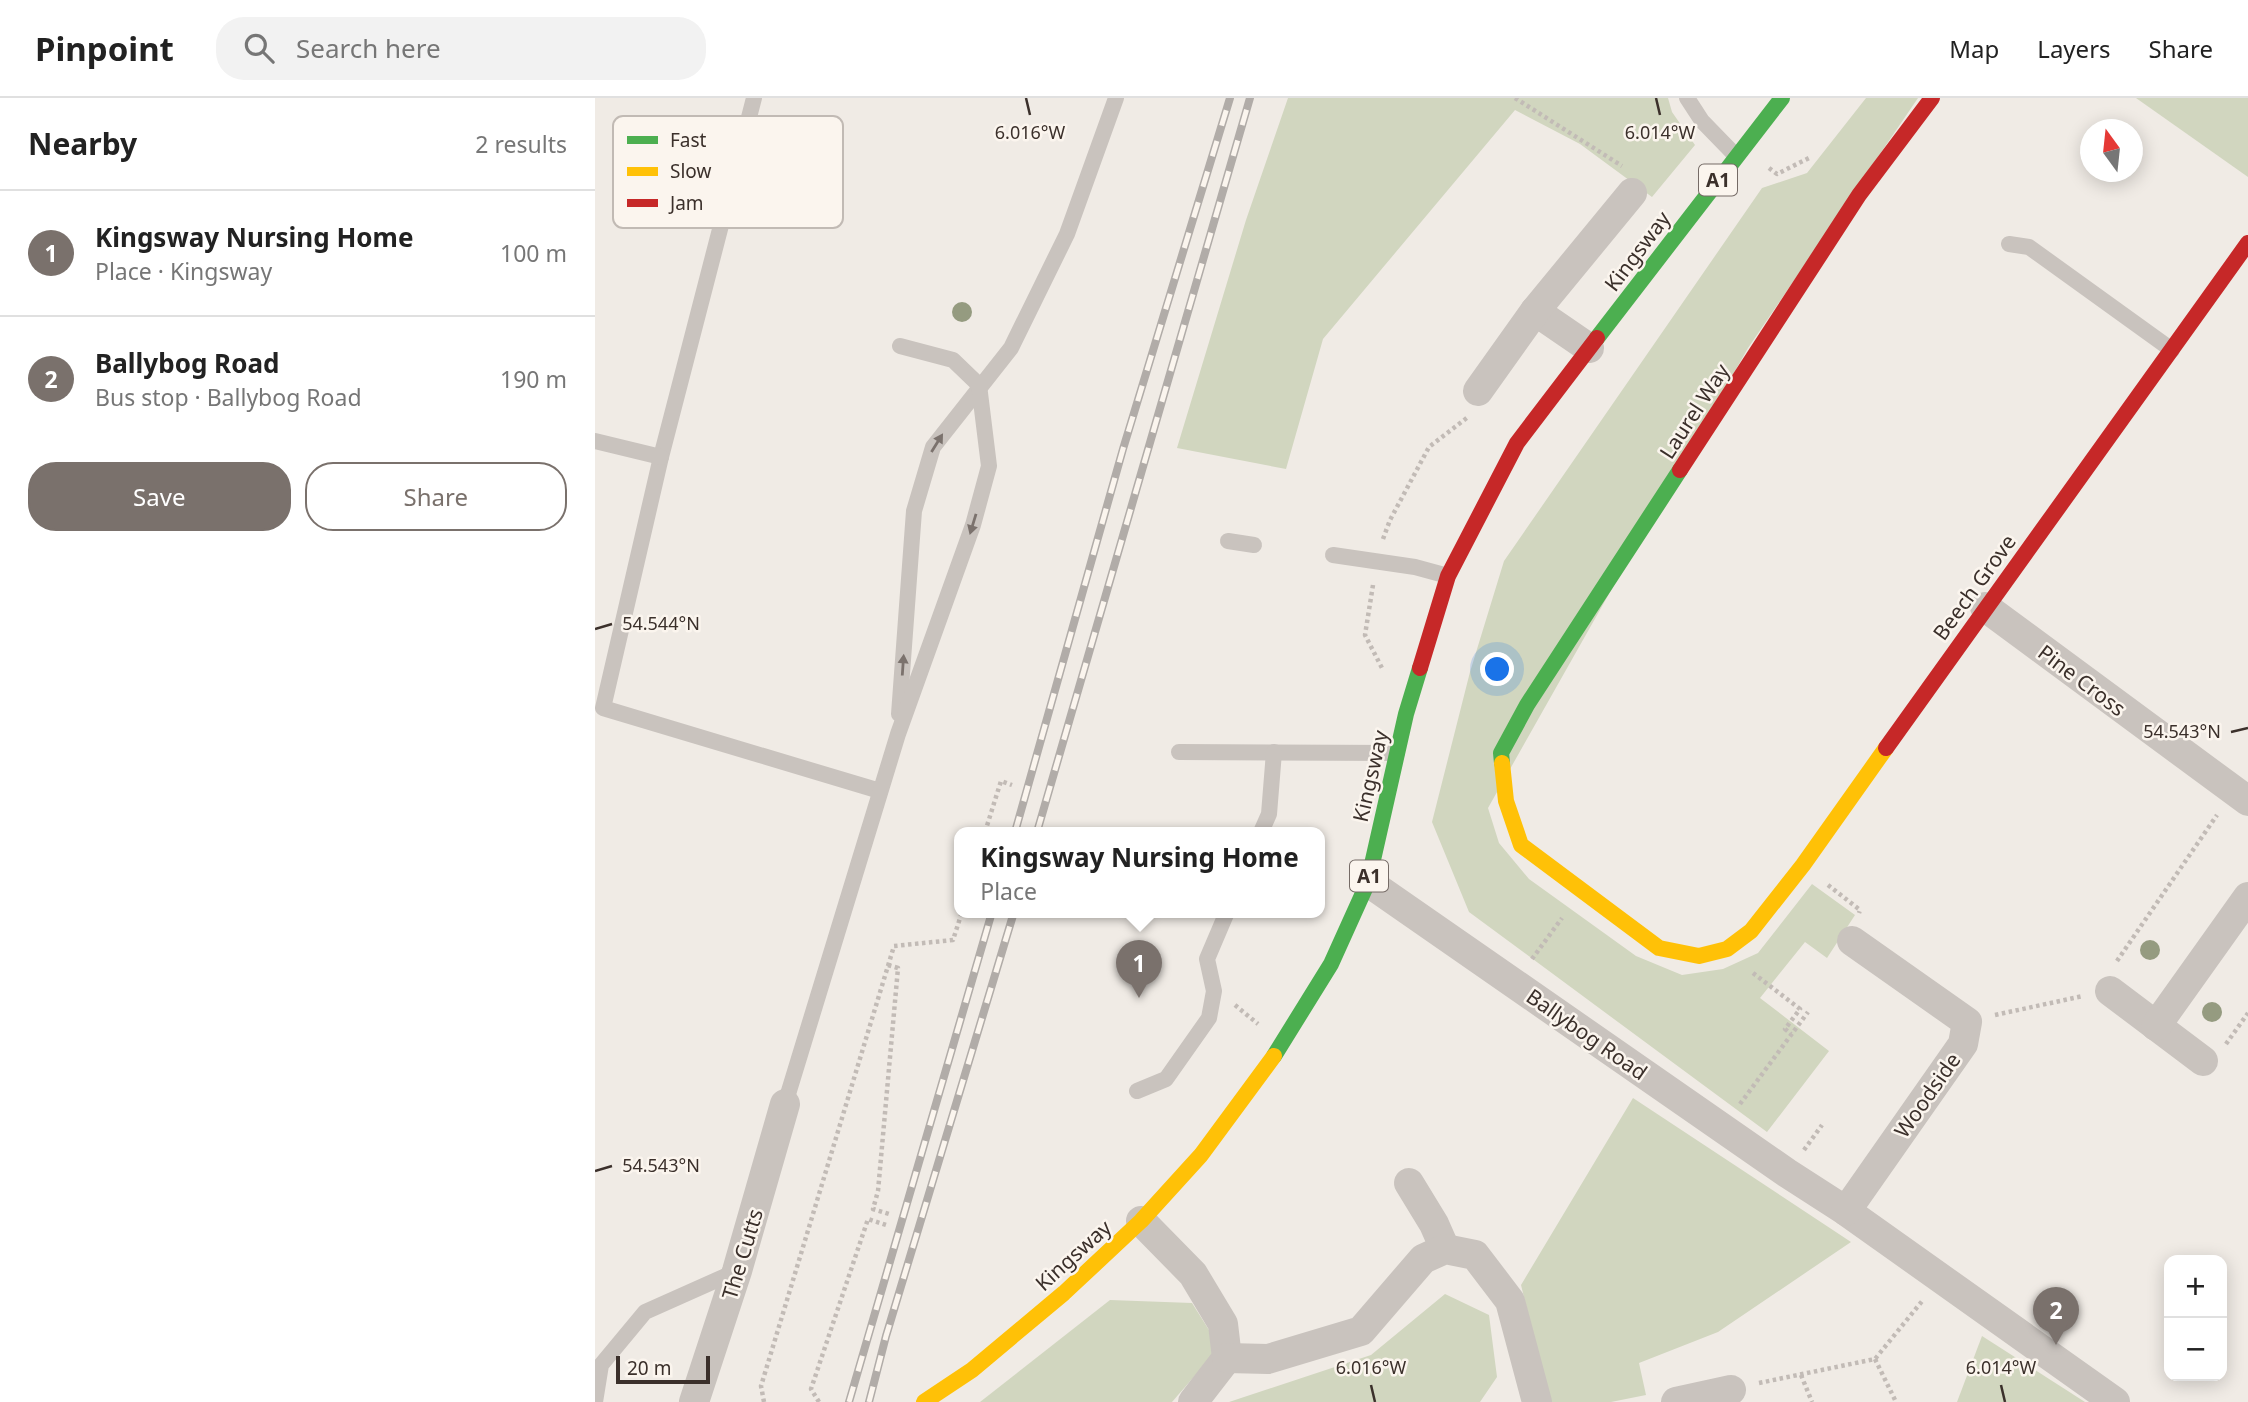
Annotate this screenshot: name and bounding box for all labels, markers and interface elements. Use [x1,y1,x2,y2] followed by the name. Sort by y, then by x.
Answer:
[216,17,706,80] search box
[35,26,174,71] text: Pinpoint
[240,29,278,67] icon: search
[296,30,441,66] text: Search here
[1949,32,1999,65] text: Map
[2037,32,2111,65] text: Layers
[2149,32,2213,65] text: Share
[613,116,843,228] legend
[2080,119,2143,182] north arrow
[995,120,1065,144] text: 6.016°W
[1625,120,1695,144] text: 6.014°W
[28,123,137,164] text: Nearby
[670,127,707,153] text: Fast
[475,128,567,160] text: 2 results
[670,158,711,184] text: Slow
[1699,164,1737,195] road number: A1
[668,190,704,216] text: Jam
[1598,205,1676,297] street label: Kingsway
[95,219,413,255] text: Kingsway Nursing Home
[44,237,58,269] text: 1
[500,237,567,269] text: 100 m
[95,255,272,287] text: Place · Kingsway
[95,345,279,381] text: Ballybog Road
[1653,358,1735,464] street label: Laurel Way
[44,363,58,395] text: 2
[500,363,567,395] text: 190 m
[95,381,362,413] text: Bus stop · Ballybog Road
[931,433,943,452] one-way arrow
[28,462,291,531] button: Save
[305,462,567,531] button: Share
[967,514,977,535] one-way arrow
[1926,529,2022,645] street label: Beech Grove
[622,611,700,635] text: 54.544°N
[2033,638,2131,722] street label: Pine Cross
[1480,652,1514,686] your location
[898,654,909,676] one-way arrow
[2143,719,2221,743] text: 54.543°N
[1346,727,1394,825] street label: Kingsway
[954,827,1325,918] popup
[980,839,1299,875] text: Kingsway Nursing Home
[1350,860,1388,891] road number: A1
[980,875,1037,907] text: Place
[1116,940,1162,998] pin: 1
[1521,982,1653,1086] street label: Ballybog Road
[1888,1047,1966,1143] street label: Woodside
[622,1153,700,1177] text: 54.543°N
[715,1205,769,1303] street label: The Cutts
[1029,1213,1117,1297] street label: Kingsway
[2164,1255,2227,1381] map controls
[2164,1255,2227,1318] button: +
[2033,1287,2079,1345] pin: 2
[2164,1318,2227,1381] button: −
[616,1353,711,1385] scale bar
[627,1355,671,1381] text: 20 m
[1336,1355,1406,1379] text: 6.016°W
[1966,1355,2036,1379] text: 6.014°W

